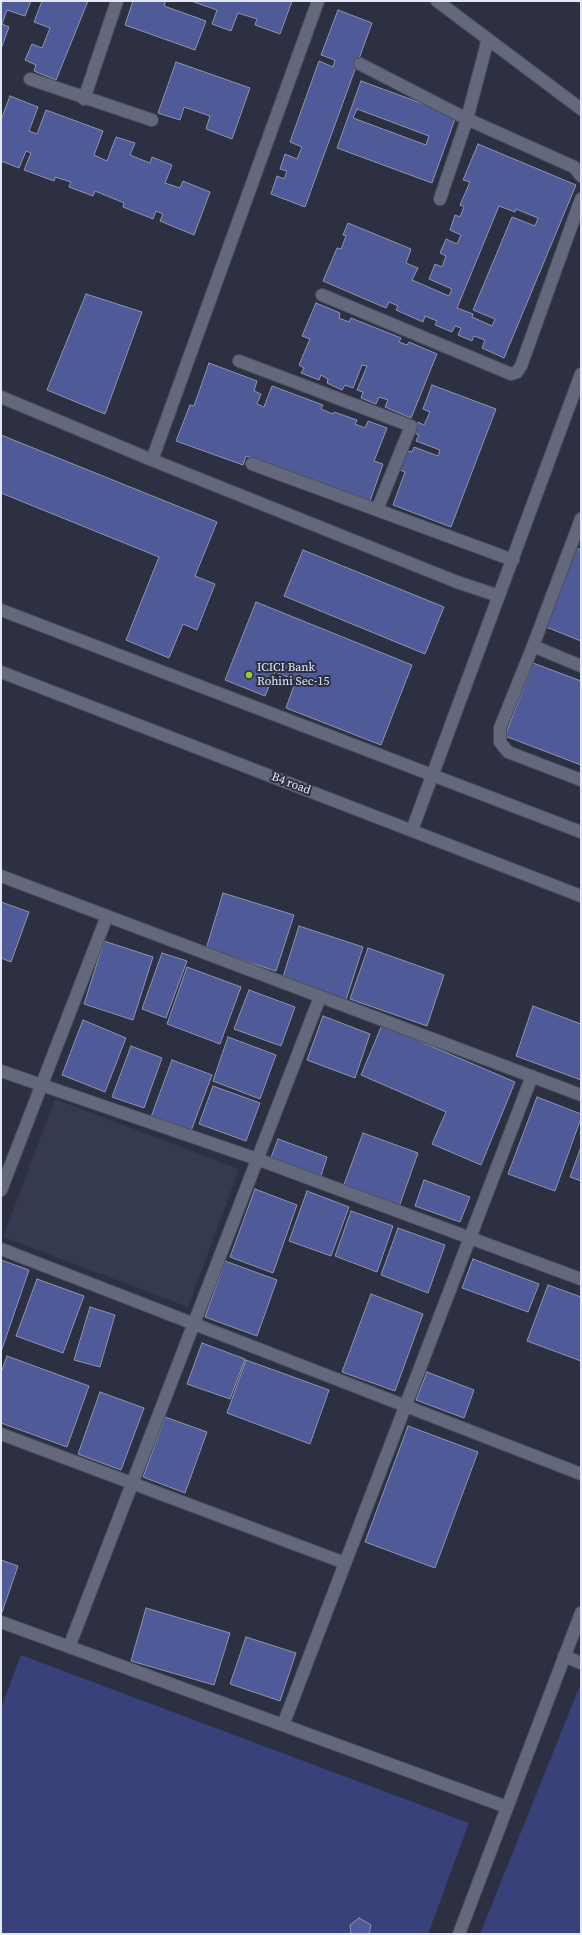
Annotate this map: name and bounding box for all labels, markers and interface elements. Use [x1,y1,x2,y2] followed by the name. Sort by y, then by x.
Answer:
[257,661,329,689] place label: ICICI Bank Rohini Sec-15
[244,670,254,680] marker: ICICI Bank Rohini Sec-15
[269,770,313,798] street label: B4 road

